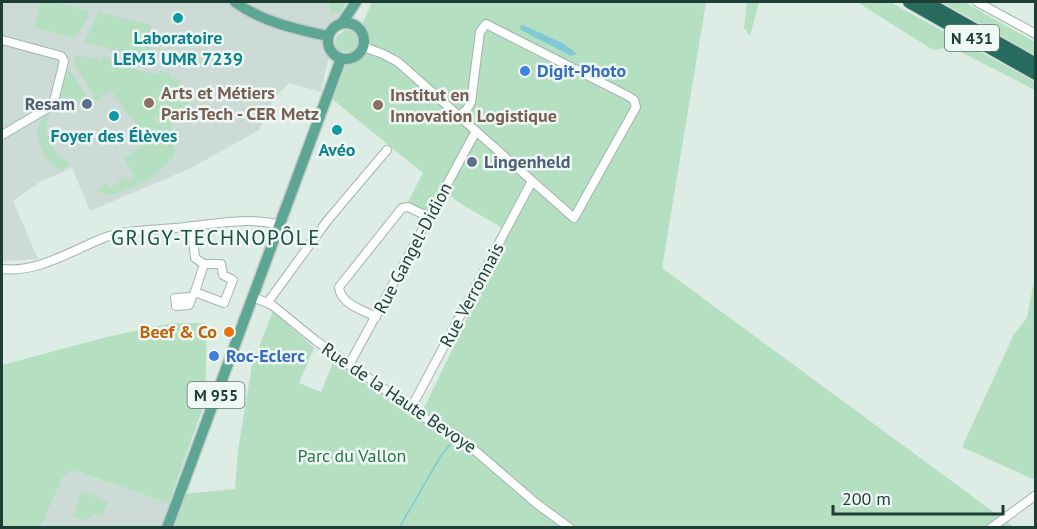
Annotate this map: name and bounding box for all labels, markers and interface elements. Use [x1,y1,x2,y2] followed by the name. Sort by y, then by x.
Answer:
[171,11,185,25] marker: Laboratoire LEM3 UMR 7239
[945,25,999,51] road number: N 431
[113,26,243,70] place label: Laboratoire LEM3 UMR 7239
[537,59,626,82] place label: Digit-Photo
[518,64,532,78] marker: Digit-Photo
[161,81,319,125] place label: Arts et Métiers ParisTech - CER Metz
[390,83,557,127] place label: Institut en Innovation Logistique
[25,92,75,115] place label: Resam
[142,96,156,110] marker: Arts et Métiers ParisTech - CER Metz
[80,97,94,111] marker: Resam
[371,98,385,112] marker: Institut en Innovation Logistique
[107,109,121,123] marker: Foyer des Élèves
[330,123,344,137] marker: Avéo
[51,124,178,147] place label: Foyer des Élèves
[318,138,356,161] place label: Avéo
[484,150,570,173] place label: Lingenheld
[465,155,479,169] marker: Lingenheld
[368,178,457,317] street label: Rue Gangel-Didion
[111,224,321,251] district label: GRIGY-TECHNOPÔLE
[434,239,509,351] street label: Rue Verronnais
[140,320,217,343] place label: Beef & Co
[222,325,236,339] marker: Beef & Co
[317,337,481,458] street label: Rue de la Haute Bevoye
[226,344,305,367] place label: Roc-Eclerc
[207,349,221,363] marker: Roc-Eclerc
[188,382,244,408] road number: M 955
[298,444,406,467] park label: Parc du Vallon
[833,478,1002,516] scale bar
[842,487,891,510] text: 200 m

